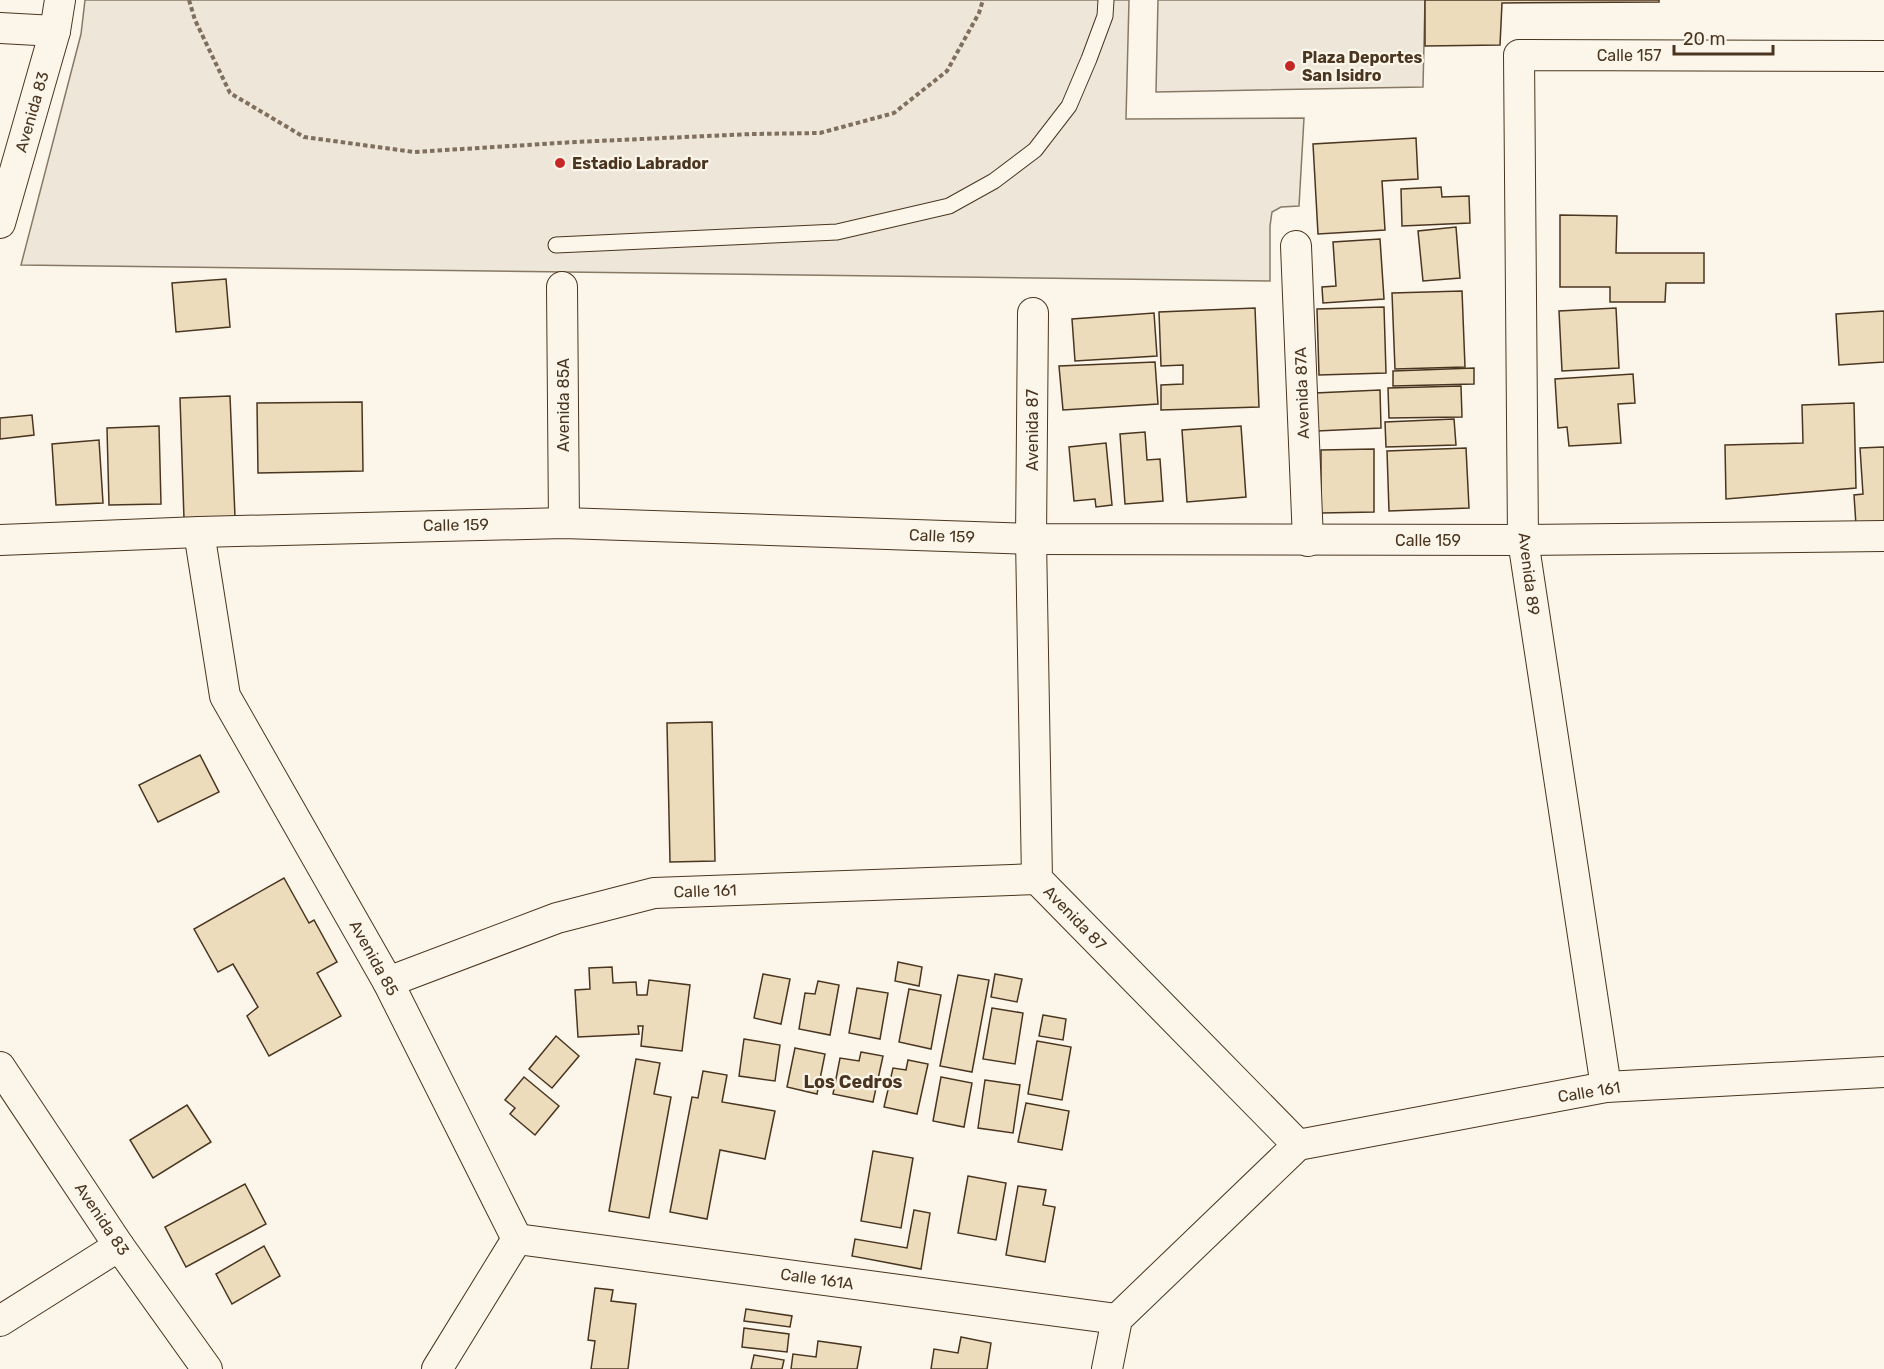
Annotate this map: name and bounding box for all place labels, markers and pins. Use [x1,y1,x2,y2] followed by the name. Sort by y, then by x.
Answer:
[1302,48,1423,85] place label: Plaza Deportes San Isidro
[1283,59,1297,73] marker: Plaza Deportes San Isidro
[572,154,709,173] place label: Estadio Labrador
[553,156,567,170] marker: Estadio Labrador

